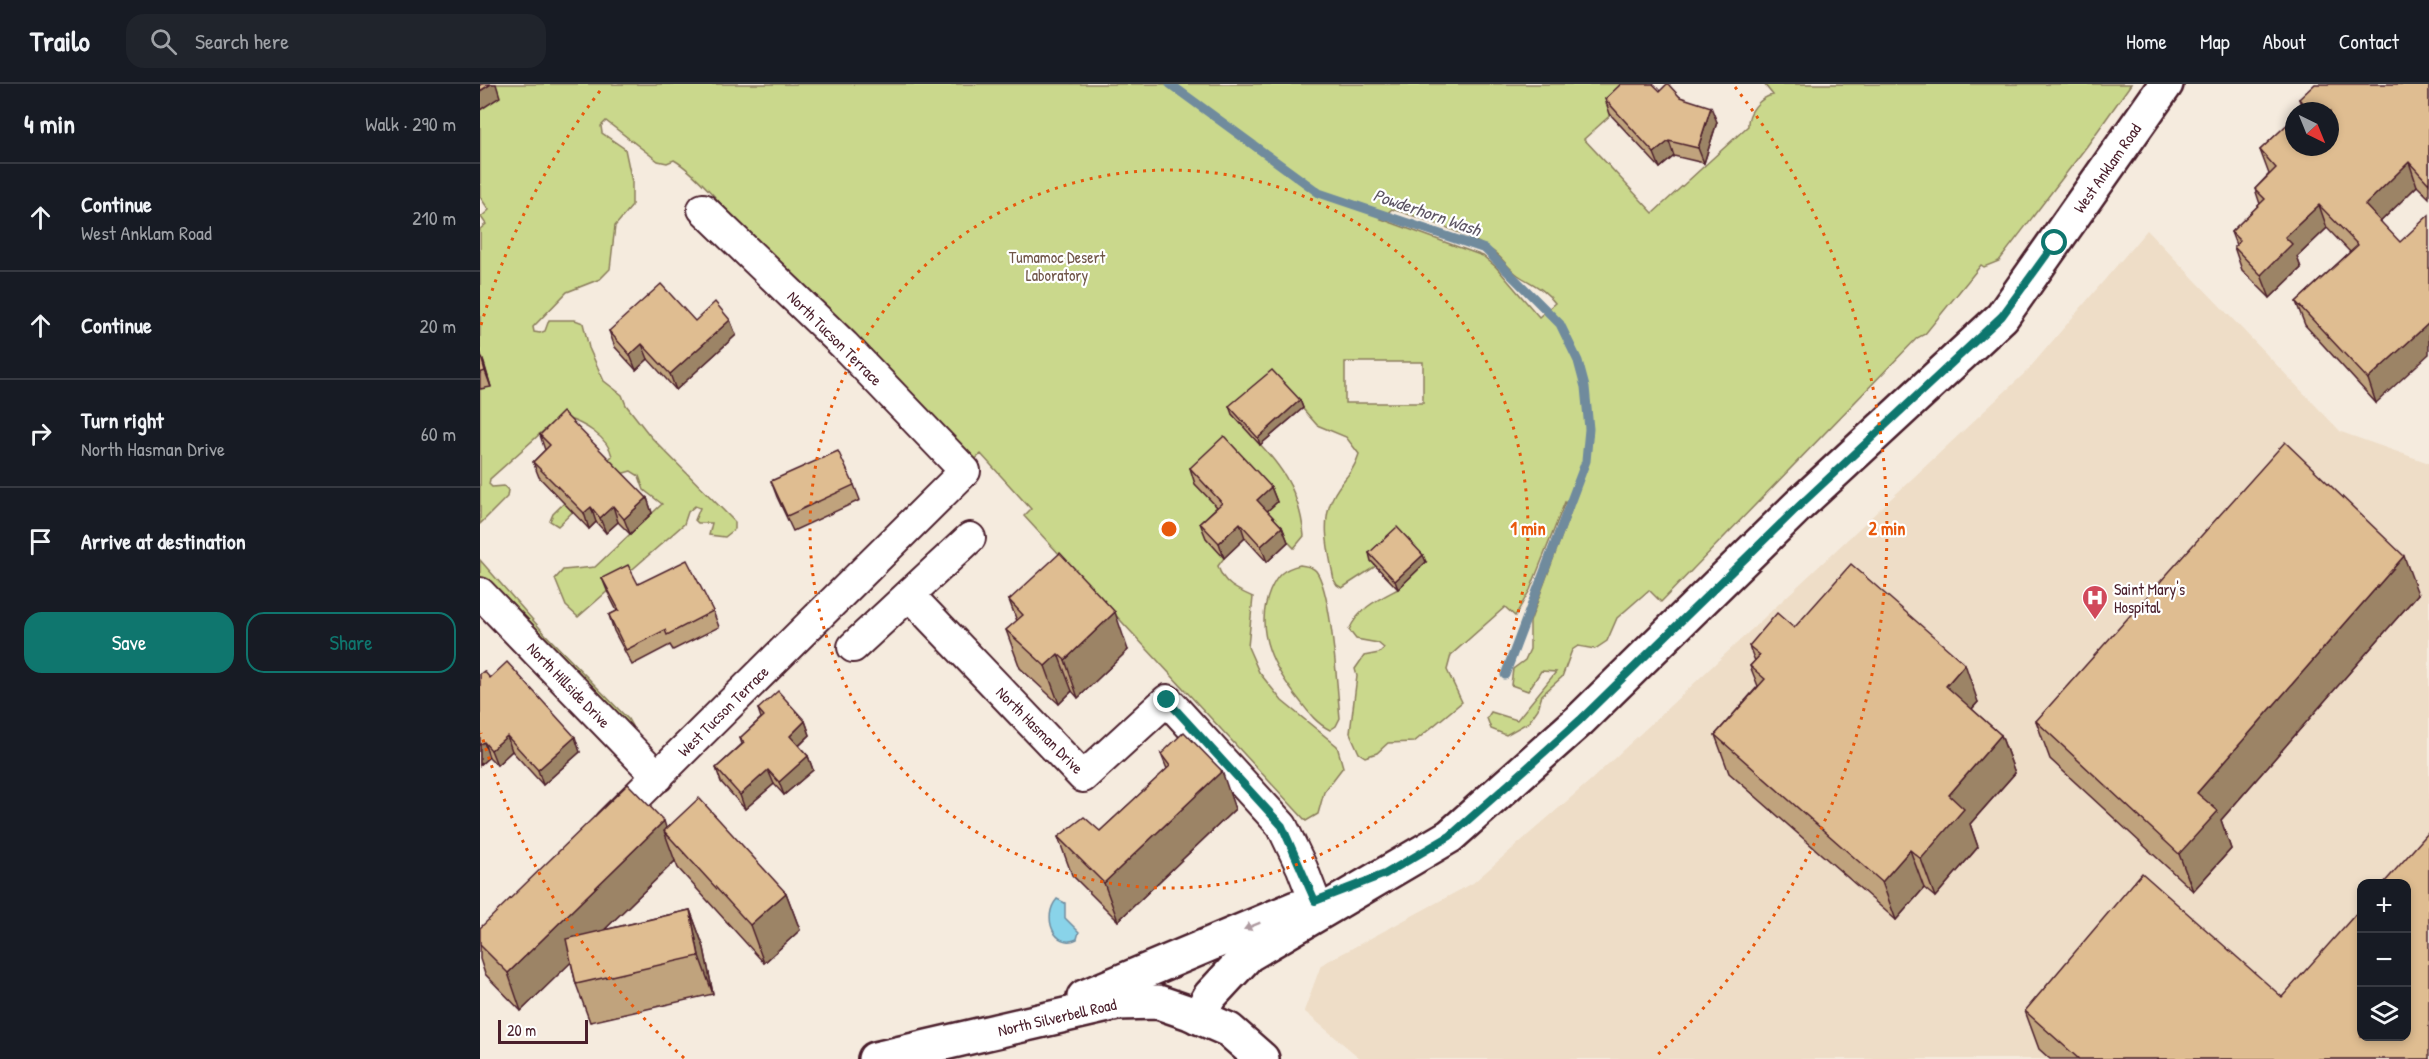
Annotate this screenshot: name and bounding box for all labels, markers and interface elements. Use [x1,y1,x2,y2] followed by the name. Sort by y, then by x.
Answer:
[126,14,546,68] search box
[30,22,90,60] text: Trailo
[147,25,180,58] icon: search
[195,26,289,56] text: Search here
[2126,27,2167,56] text: Home
[2200,27,2230,56] text: Map
[2263,27,2306,56] text: About
[2339,27,2399,56] text: Contact
[2285,102,2339,156] north arrow
[24,106,75,141] text: 4 min
[365,110,456,137] text: Walk · 290 m
[2068,119,2146,217] street label: West Anklam Road
[1370,182,1485,243] water label: Powderhorn Wash
[81,189,152,219] text: Continue
[24,201,57,234] icon: ahead
[412,204,456,231] text: 210 m
[81,219,212,246] text: West Anklam Road
[2041,229,2067,255] route start
[1009,246,1106,286] park label: Tumamoc Desert Laboratory
[783,286,888,391] street label: North Tucson Terrace
[24,309,57,342] icon: ahead
[81,310,152,340] text: Continue
[419,312,456,339] text: 20 m
[81,405,164,435] text: Turn right
[24,417,57,450] icon: right
[421,420,456,447] text: 60 m
[81,435,225,462] text: North Hasman Drive
[1510,516,1546,541] text: 1 min
[1869,516,1905,541] text: 2 min
[1159,519,1179,539] centre of rings
[24,525,57,558] icon: arrive
[81,526,246,556] text: Arrive at destination
[2114,578,2185,618] place label: Saint Mary's Hospital
[2080,583,2110,621] hospital icon: Saint Mary's Hospital
[24,612,234,673] button: Save
[246,612,456,673] button: Share
[522,637,616,733] street label: North Hillside Drive
[673,660,774,761] street label: West Tucson Terrace
[992,682,1089,779] street label: North Hasman Drive
[1153,686,1179,712] route end
[2357,879,2411,1041] map controls
[2357,879,2411,933] button: +
[1242,921,1260,931] one-way arrow
[2357,933,2411,987] button: −
[2357,987,2411,1041] button: layers
[996,993,1118,1041] street label: North Silverbell Road
[498,1017,588,1044] scale bar
[507,1019,536,1041] text: 20 m

